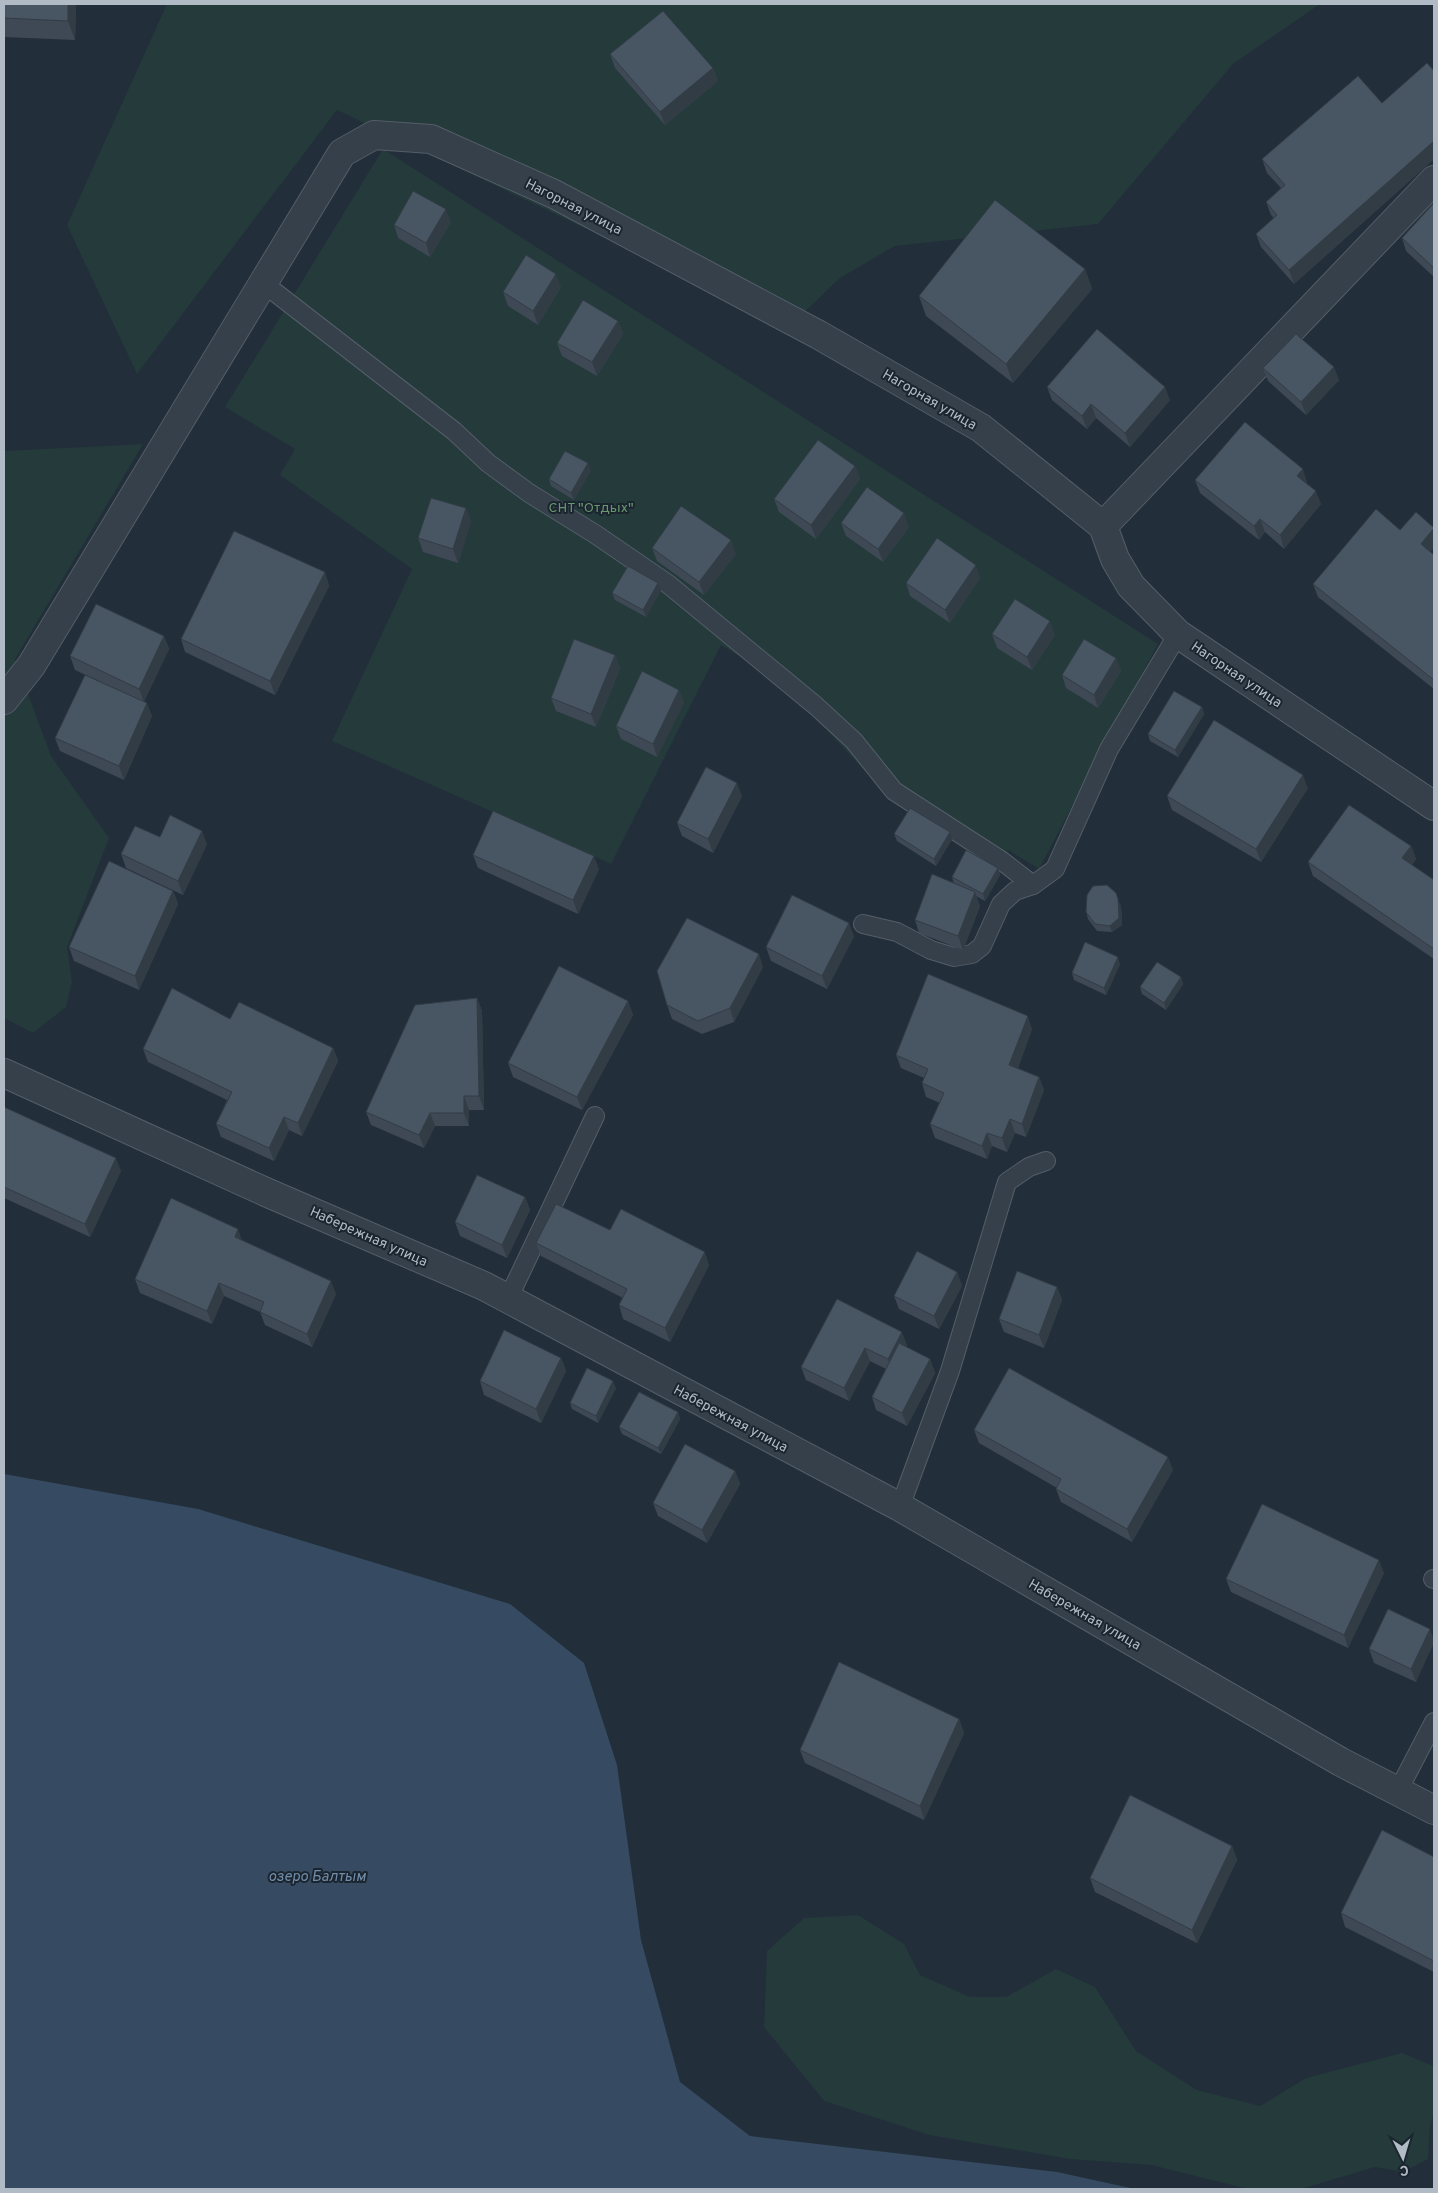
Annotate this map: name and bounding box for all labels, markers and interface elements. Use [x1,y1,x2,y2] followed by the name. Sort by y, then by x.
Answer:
[522,176,624,239] street label: Нагорная улица
[879,366,979,434] street label: Нагорная улица
[548,500,634,517] park label: СНТ "Отдых"
[1187,639,1285,712] street label: Нагорная улица
[307,1204,430,1271] street label: Набережная улица
[670,1382,790,1457] street label: Набережная улица
[1025,1576,1144,1654] street label: Набережная улица
[268,1868,367,1887] water label: озеро Балтым
[1378,2133,1428,2183] north arrow
[1399,2161,1409,2178] text: С

